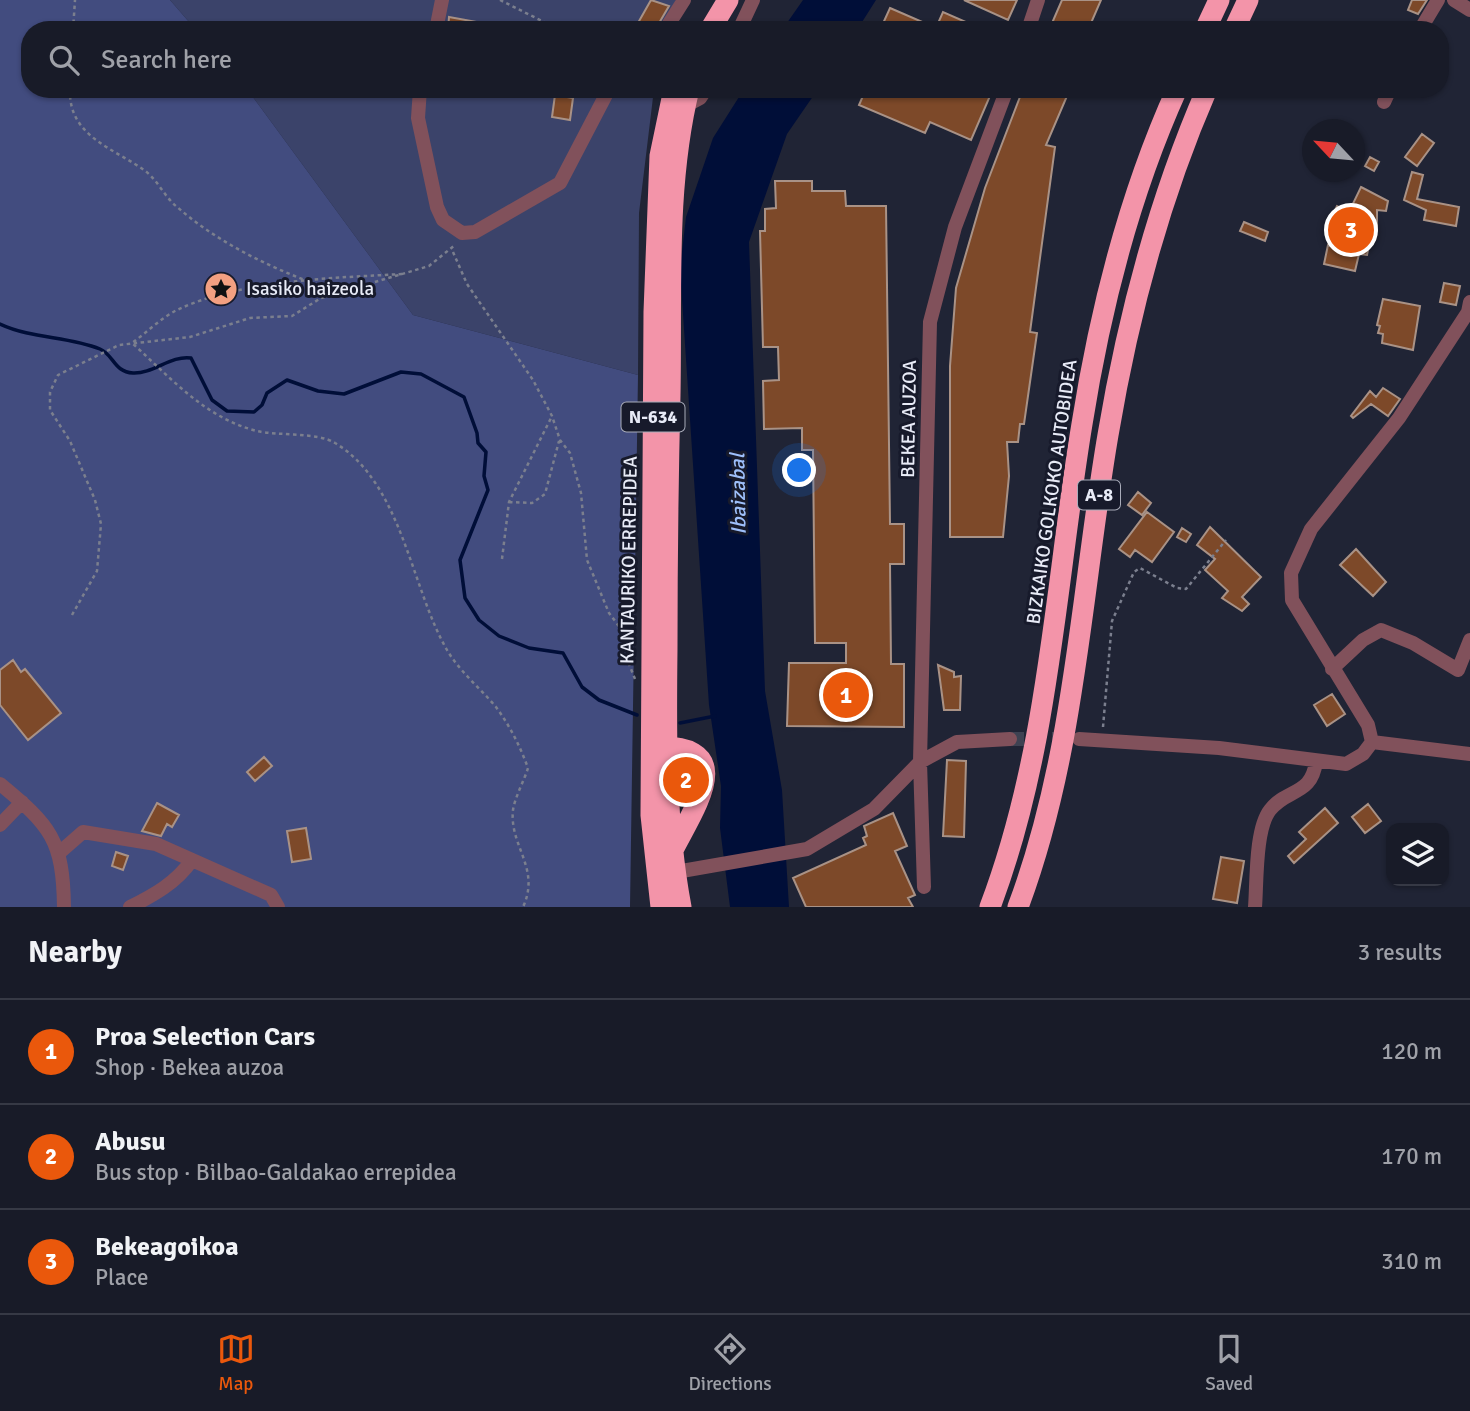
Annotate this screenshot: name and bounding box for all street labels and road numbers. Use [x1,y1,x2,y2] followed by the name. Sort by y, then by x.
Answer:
[1022,358,1083,626] street label: BIZKAIKO GOLKOKO AUTOBIDEA
[896,359,922,478] street label: BEKEA AUZOA
[622,402,684,432] road number: N-634
[615,455,643,664] street label: KANTAURIKO ERREPIDEA
[1078,480,1120,509] road number: A-8

